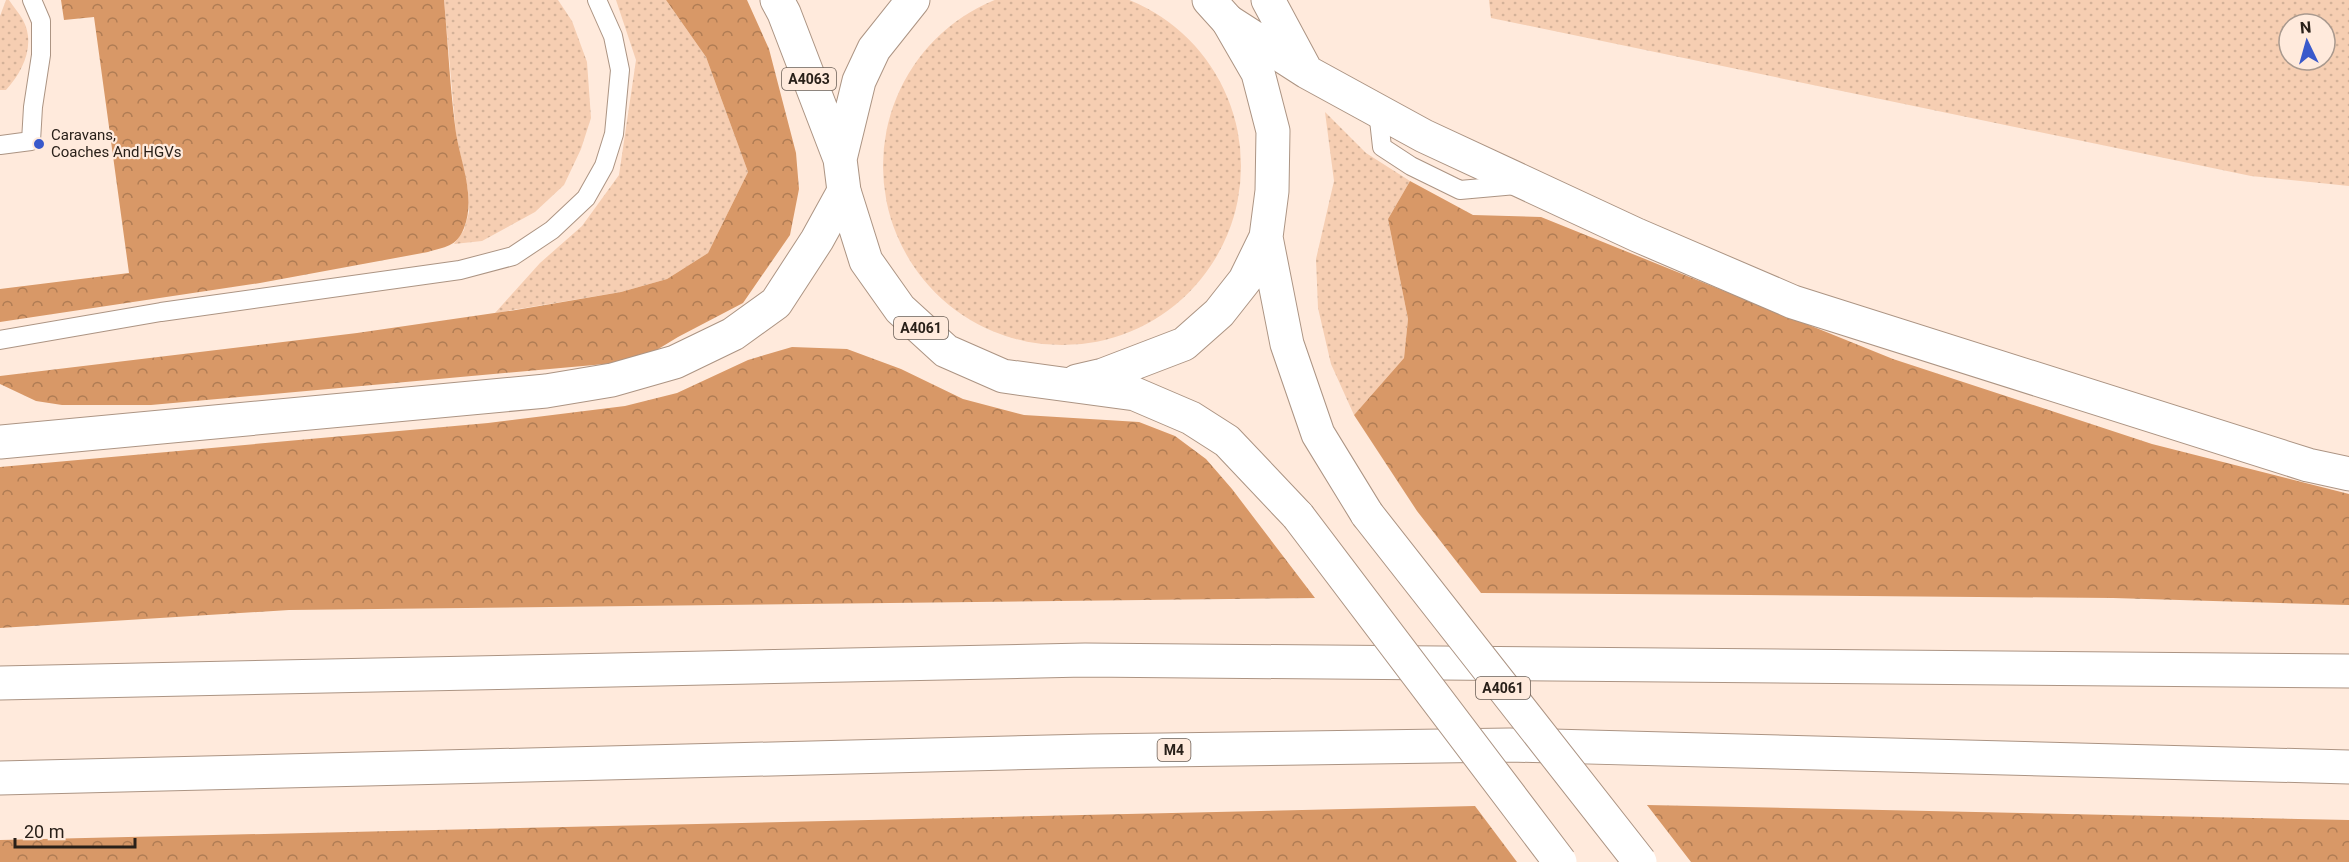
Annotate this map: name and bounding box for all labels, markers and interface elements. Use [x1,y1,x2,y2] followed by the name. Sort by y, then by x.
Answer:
[2277,12,2337,72] north arrow
[2299,18,2312,38] text: N
[782,68,836,90] road number: A4063
[51,126,181,161] place label: Caravans, Coaches And HGVs
[32,137,46,151] marker: Caravans, Coaches And HGVs
[894,317,948,339] road number: A4061
[1476,677,1530,699] road number: A4061
[1158,739,1190,761] road number: M4
[15,811,135,849] scale bar
[24,821,64,842] text: 20 m

